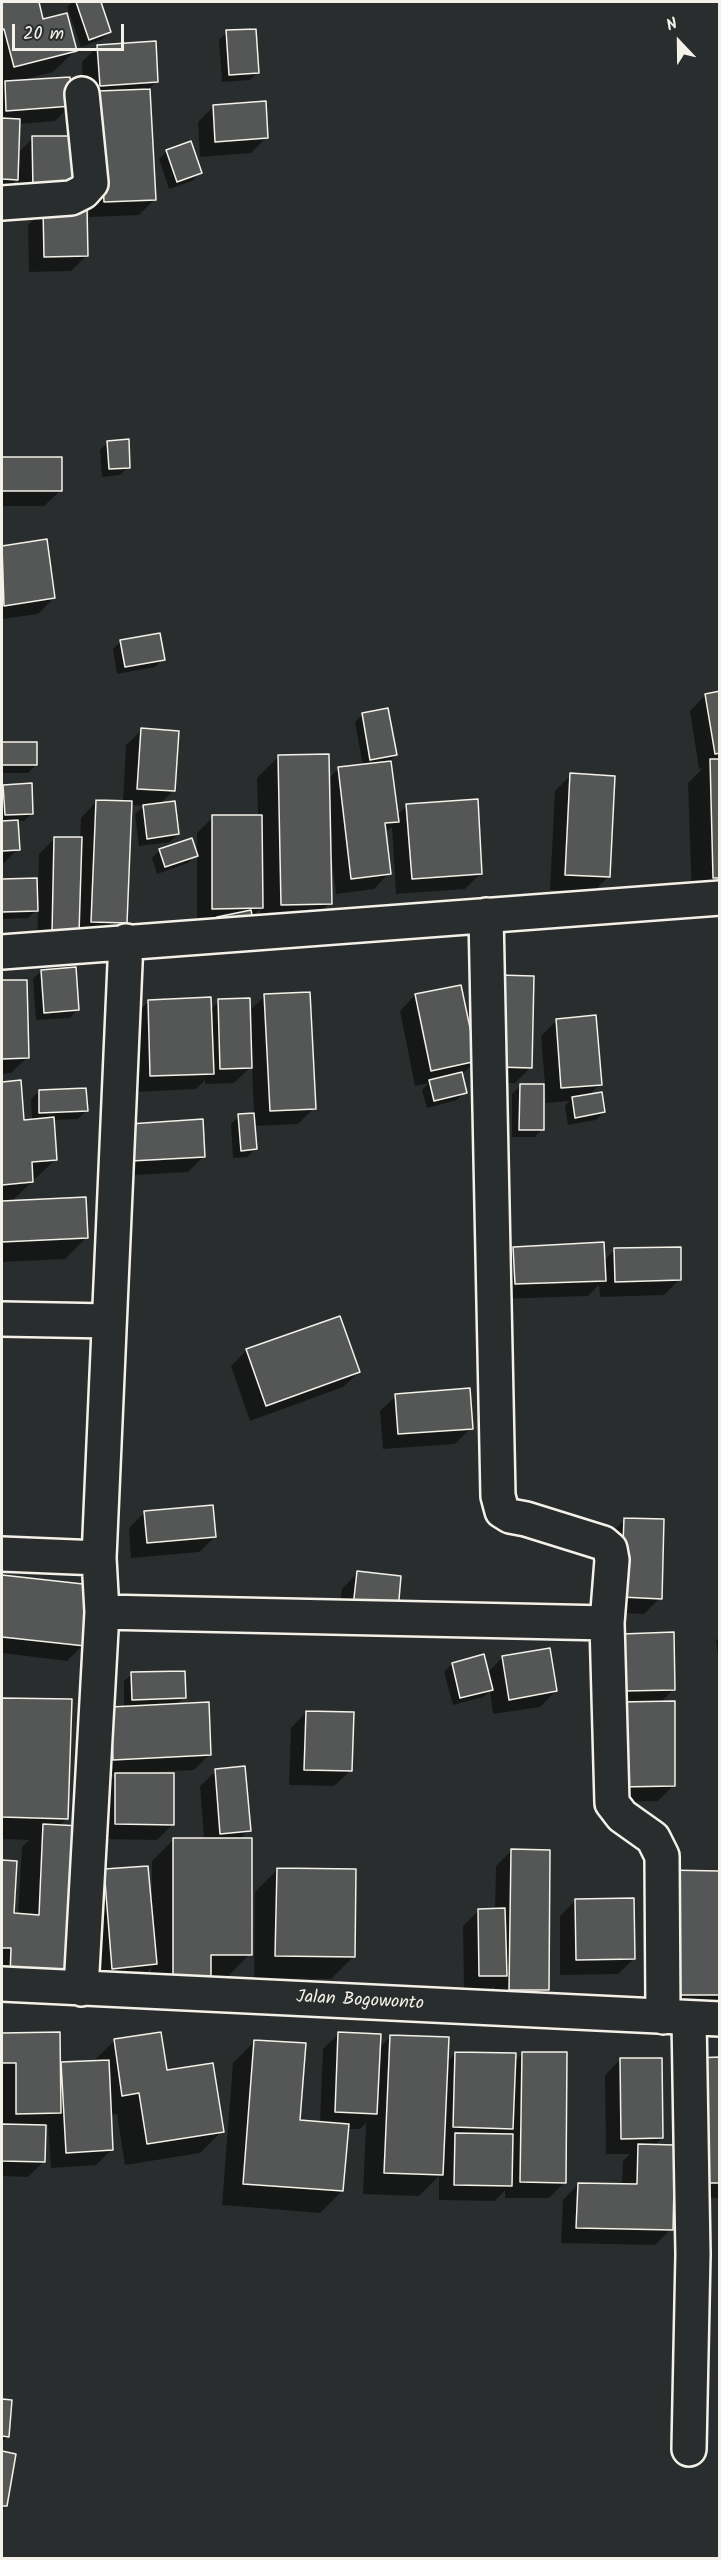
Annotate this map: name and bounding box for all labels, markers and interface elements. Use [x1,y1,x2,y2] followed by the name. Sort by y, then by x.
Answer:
[663,11,681,38] text: N
[15,12,128,50] scale bar
[649,12,709,72] north arrow
[23,20,64,49] text: 20 m
[296,1988,424,2016] street label: Jalan Bogowonto

